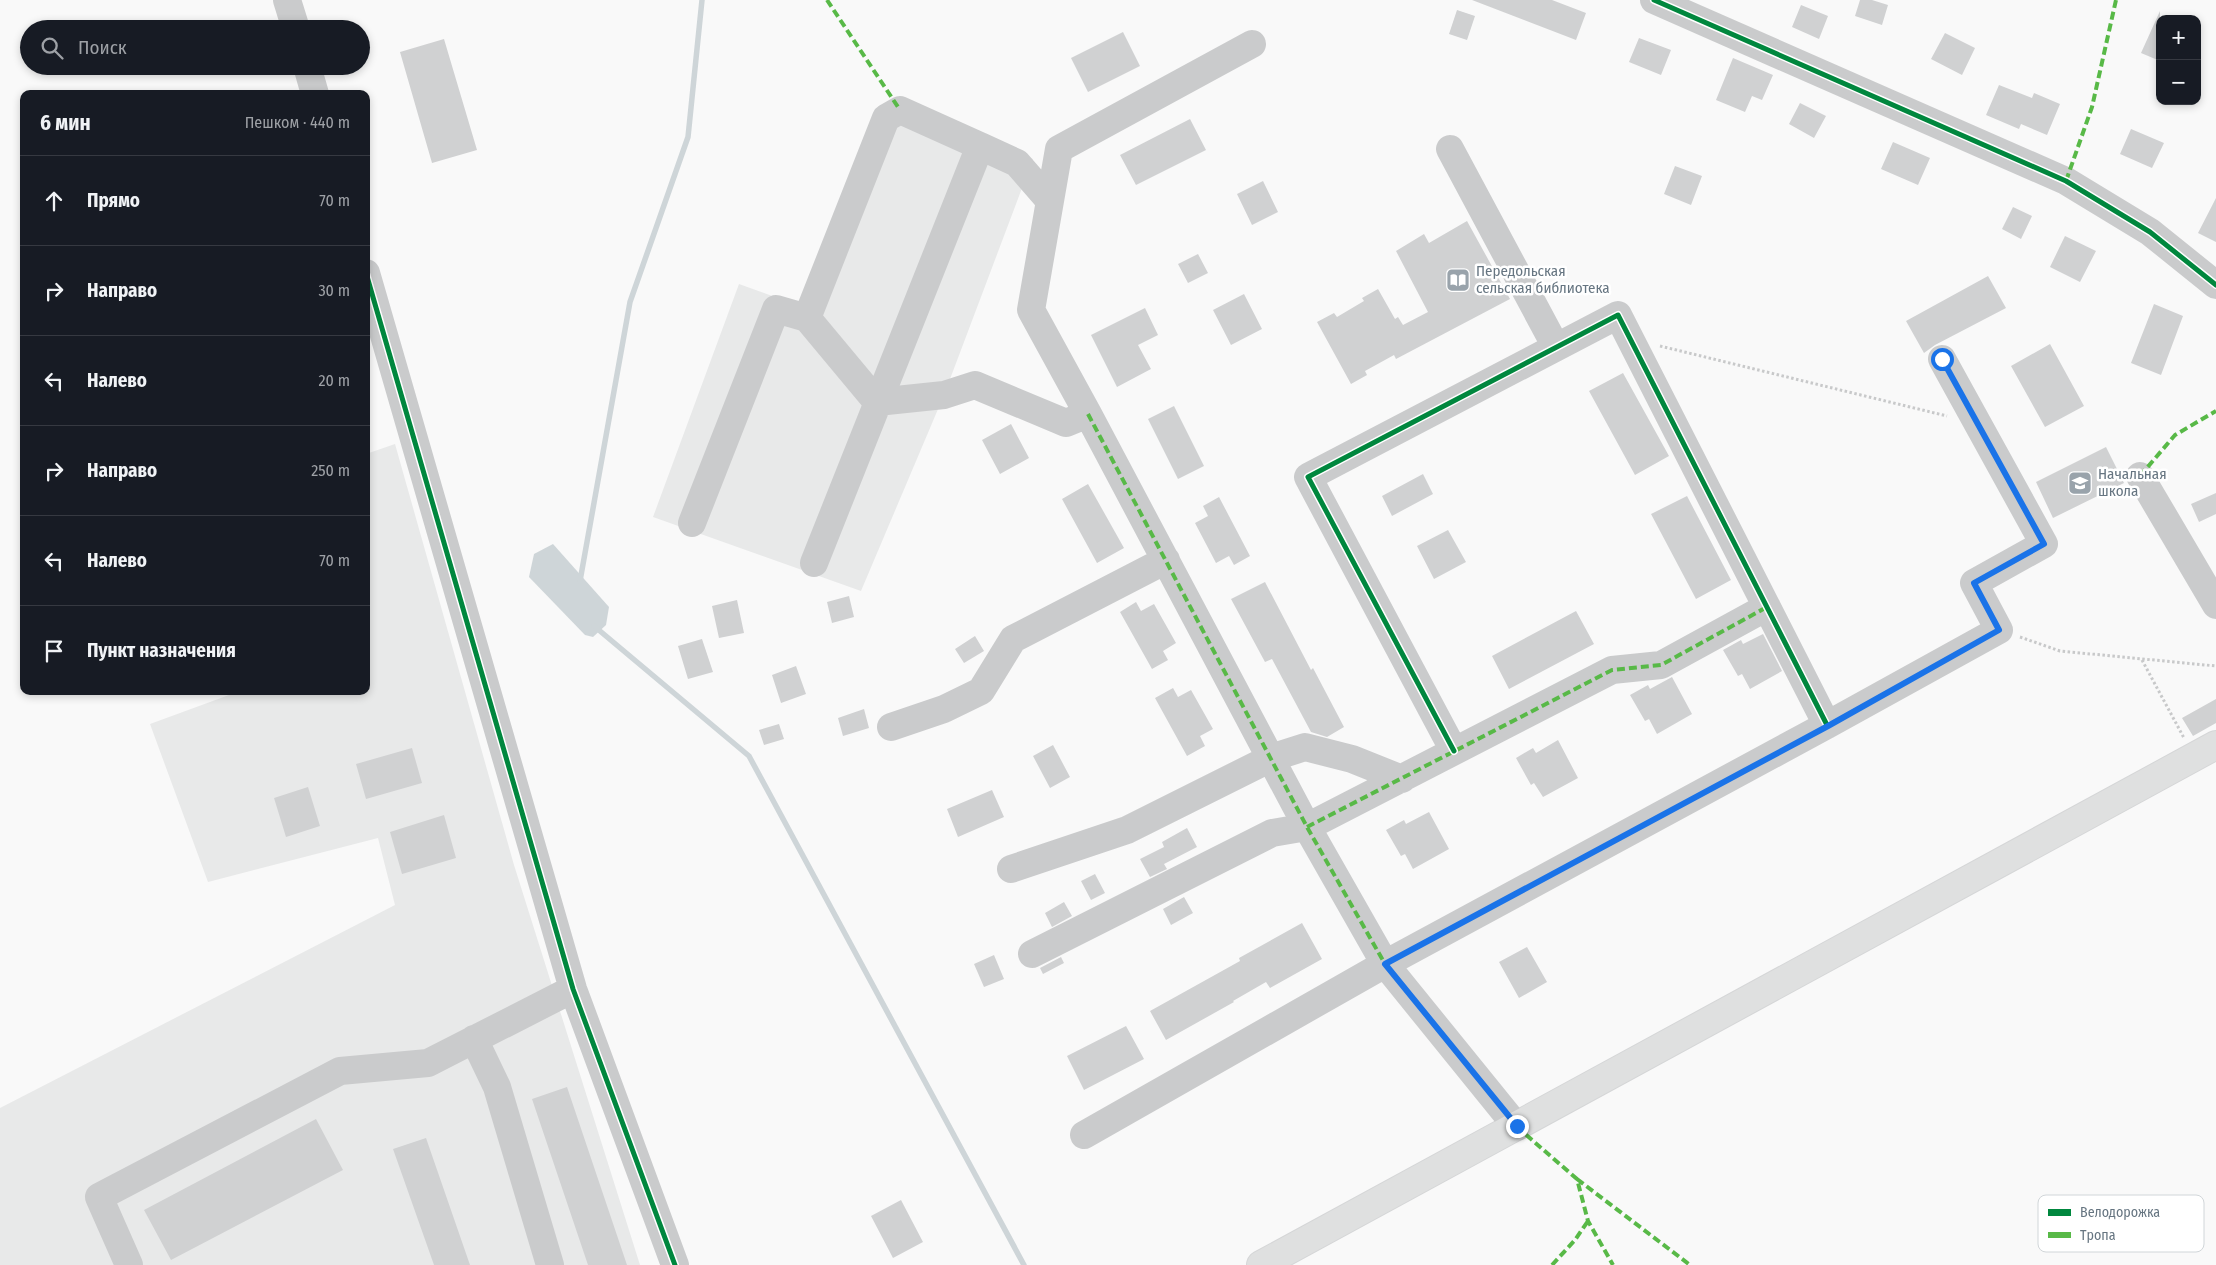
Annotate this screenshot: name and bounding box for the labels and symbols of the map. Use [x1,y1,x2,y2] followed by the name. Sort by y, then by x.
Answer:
[1476,262,1610,297] place label: Передольская сельская библиотека
[1445,267,1471,293] library icon: Передольская сельская библиотека
[1931,348,1954,371] route start
[2098,465,2167,500] place label: Начальная школа
[2067,470,2093,496] school or university icon: Начальная школа
[1506,1115,1529,1138] route end
[2038,1195,2204,1252] legend
[2080,1204,2160,1221] text: Велодорожка
[2080,1227,2116,1244] text: Тропа

